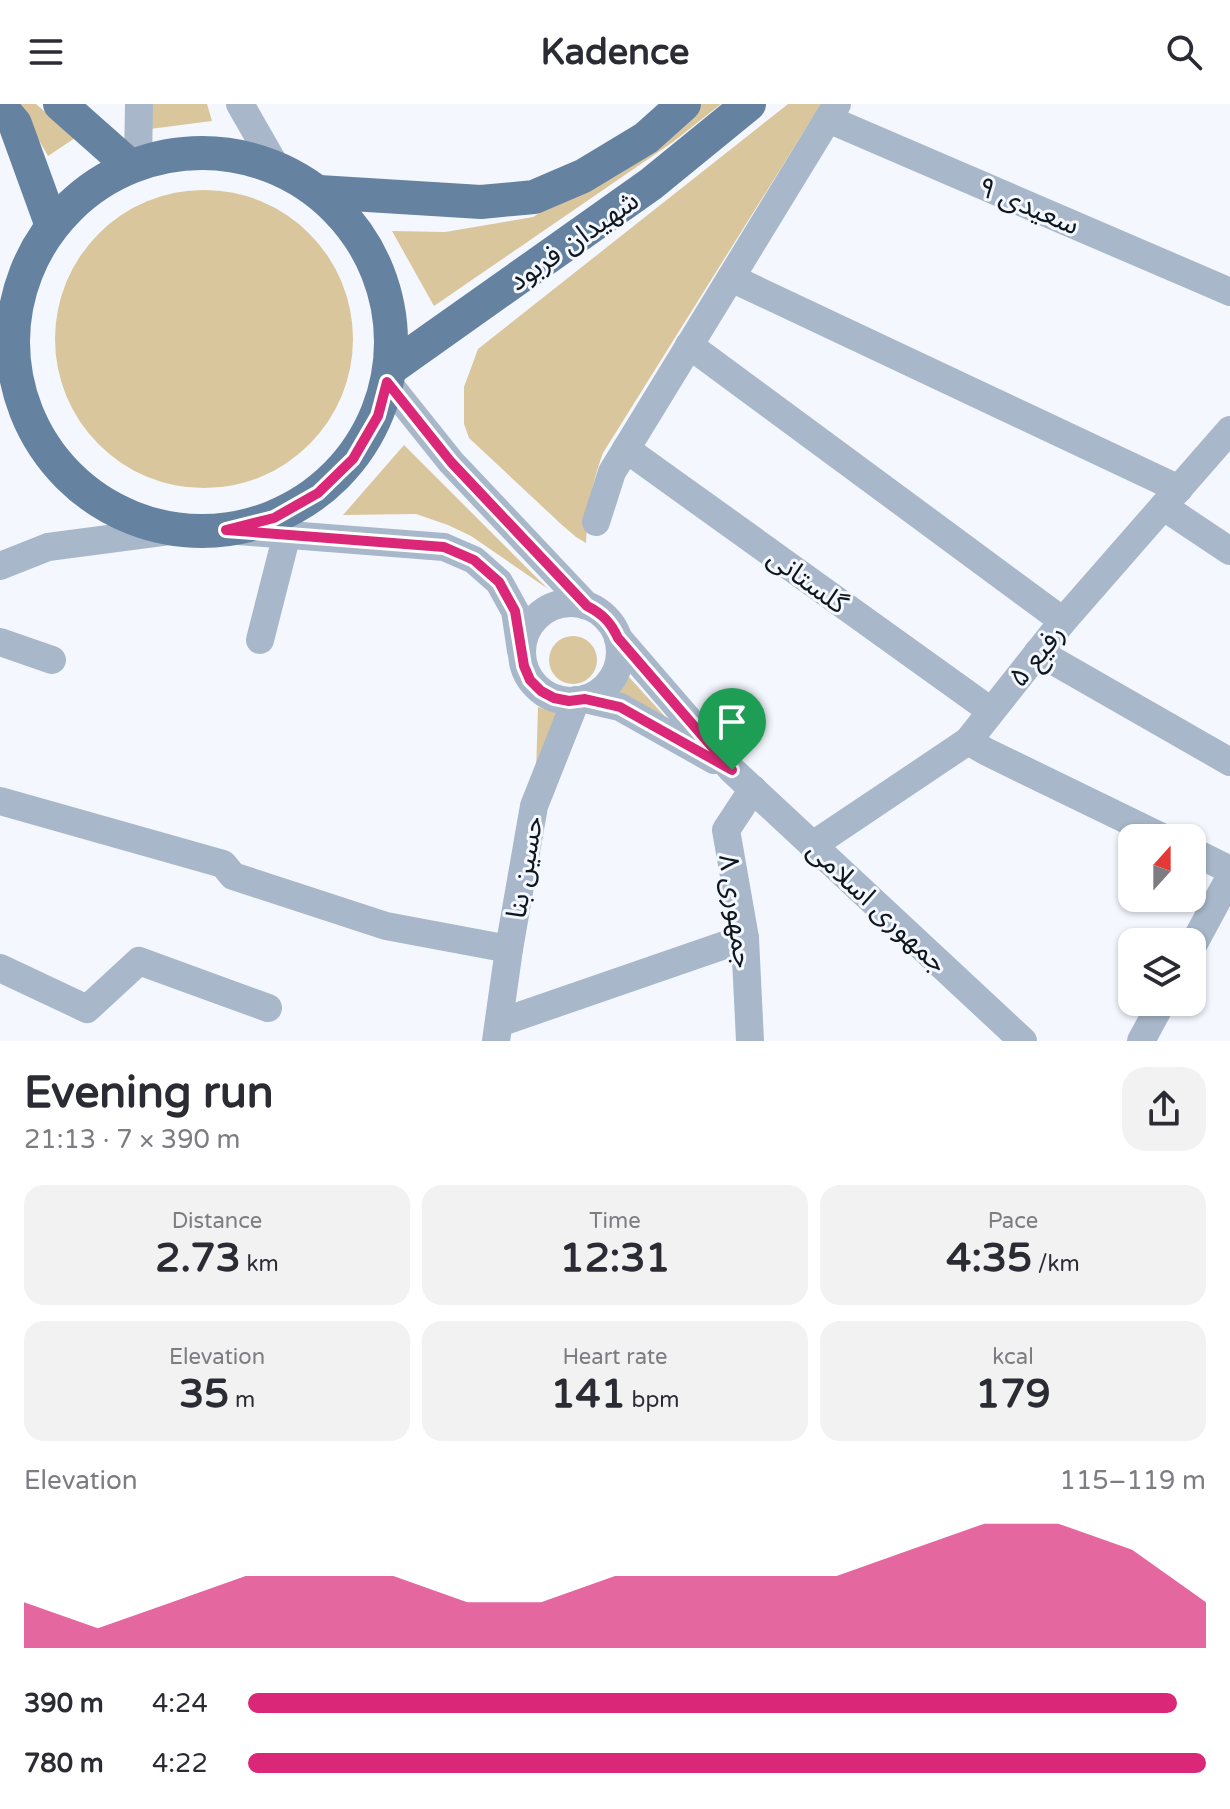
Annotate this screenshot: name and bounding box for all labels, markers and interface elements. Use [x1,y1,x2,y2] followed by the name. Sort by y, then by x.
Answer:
[24,30,68,74] icon: menu
[1162,30,1206,74] icon: search
[541,31,689,74] text: Kadence
[973,169,1084,242] street label: سعیدی ۹
[502,183,645,298] street label: شهيدان فربود
[761,540,854,621] street label: گلستانی
[1001,618,1075,696] street label: رفیع ۵
[698,688,766,770] pin
[710,700,754,744] icon: arrive
[499,813,551,921] street label: حسین بنا
[1118,824,1206,912] north arrow
[1118,824,1206,1016] map controls
[800,833,955,980] street label: جمهوری اسلامی
[711,852,761,970] street label: جمهوری ۸
[1118,928,1206,1016] button: layers
[24,1067,273,1120] text: Evening run
[1122,1067,1206,1151] button: share
[24,1124,240,1155] text: 21:13 · 7 × 390 m
[172,1208,262,1234] text: Distance
[589,1208,641,1234] text: Time
[988,1208,1038,1234] text: Pace
[155,1234,241,1282] text: 2.73
[560,1234,670,1282] text: 12:31
[946,1234,1032,1282] text: 4:35
[241,1251,279,1277] text: km
[1032,1251,1080,1277] text: /km
[169,1344,265,1370] text: Elevation
[563,1344,667,1370] text: Heart rate
[992,1344,1034,1370] text: kcal
[179,1370,229,1418] text: 35
[550,1370,626,1418] text: 141
[975,1370,1051,1418] text: 179
[229,1387,255,1413] text: m
[626,1387,680,1413] text: bpm
[24,1465,138,1496] text: Elevation
[1060,1465,1206,1496] text: 115–119 m
[24,1688,104,1719] text: 390 m
[152,1688,208,1719] text: 4:24
[24,1748,104,1779] text: 780 m
[152,1748,208,1779] text: 4:22

